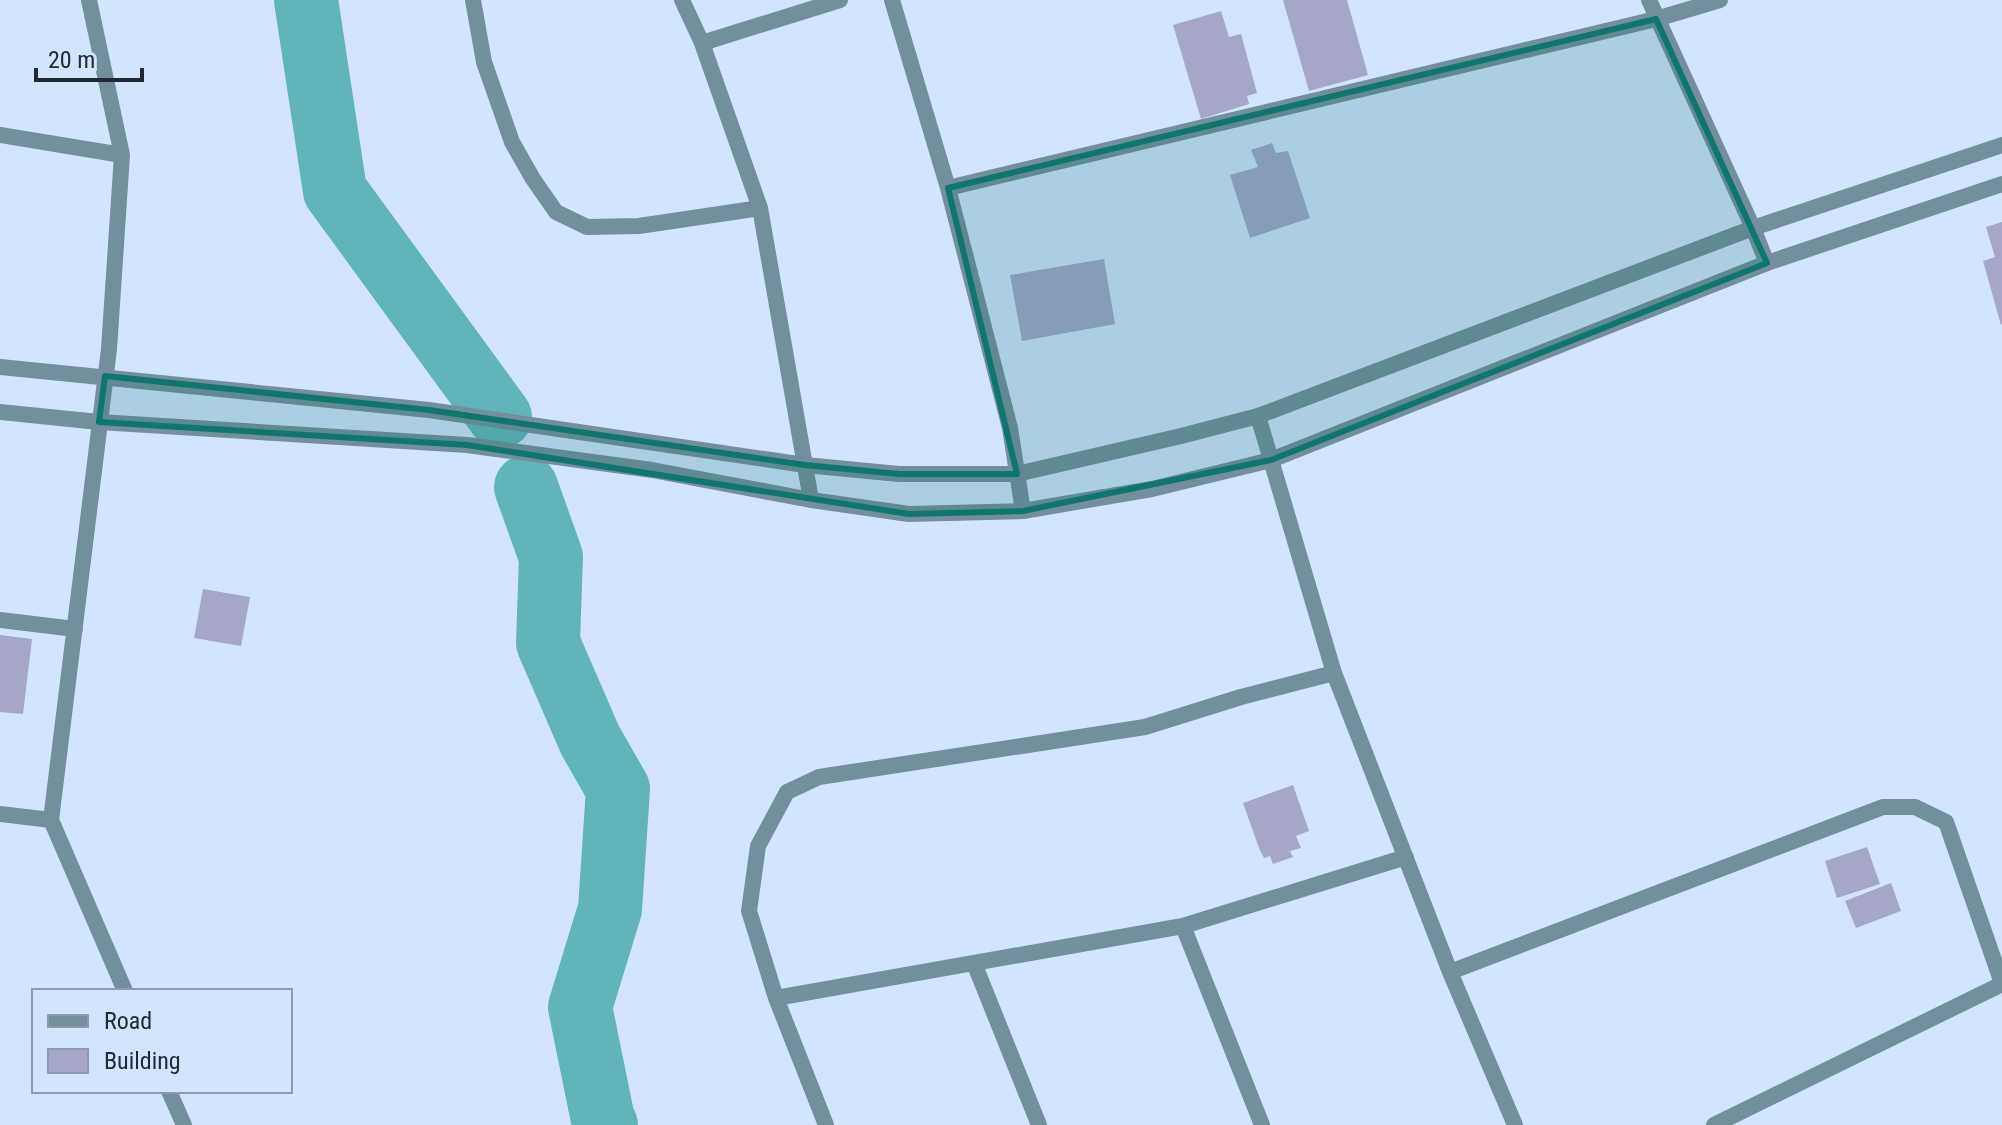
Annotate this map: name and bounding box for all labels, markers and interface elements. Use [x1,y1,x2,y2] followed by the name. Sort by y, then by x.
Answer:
[36,32,142,82] scale bar
[48,46,95,74] text: 20 m
[32,989,292,1093] legend
[104,1007,152,1035] text: Road
[104,1047,181,1075] text: Building

